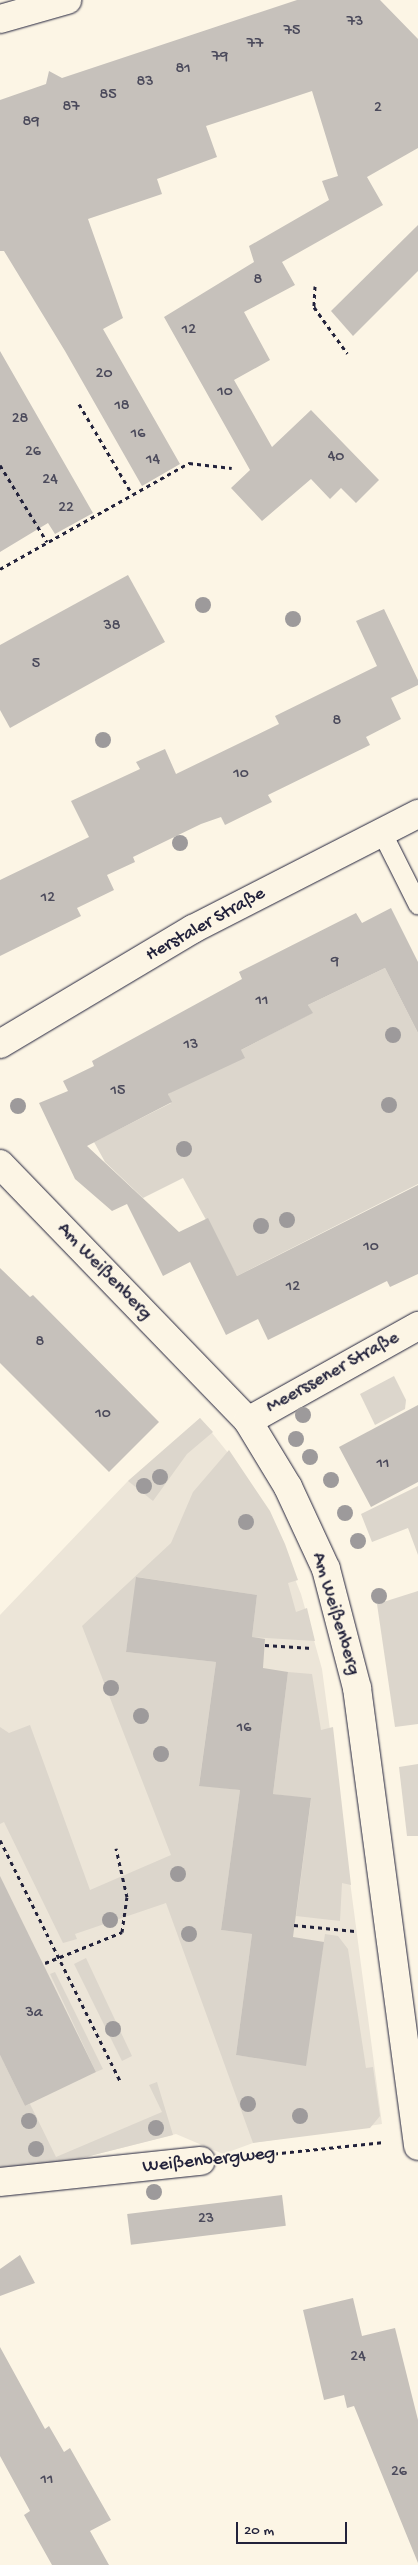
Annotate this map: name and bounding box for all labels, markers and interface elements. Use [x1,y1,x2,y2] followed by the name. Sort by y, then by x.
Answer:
[347,13,363,33] house number: 73
[284,22,300,42] house number: 75
[247,35,263,55] house number: 77
[212,48,228,68] house number: 79
[175,60,191,80] house number: 81
[136,73,154,93] house number: 83
[99,86,117,106] house number: 85
[62,98,80,118] house number: 87
[374,99,382,119] house number: 2
[23,113,39,133] house number: 89
[254,271,262,291] house number: 8
[182,321,196,341] house number: 12
[96,365,112,385] house number: 20
[217,383,233,403] house number: 10
[114,397,130,417] house number: 18
[12,410,28,430] house number: 28
[131,425,145,445] house number: 16
[25,443,41,463] house number: 26
[328,448,344,468] house number: 40
[146,451,160,471] house number: 14
[42,471,58,491] house number: 24
[58,499,74,519] house number: 22
[103,617,121,637] house number: 38
[32,655,40,675] house number: 5
[333,712,341,732] house number: 8
[233,765,249,785] house number: 10
[142,883,270,967] street label: Herstaler Straße
[41,889,55,909] house number: 12
[331,953,339,973] house number: 9
[256,992,268,1012] house number: 11
[184,1036,198,1056] house number: 13
[111,1082,125,1102] house number: 15
[52,1218,156,1326] street label: Am Weißenberg
[363,1238,379,1258] house number: 10
[286,1278,300,1298] house number: 12
[262,1327,404,1419] street label: Meerssener Straße
[36,1333,44,1353] house number: 8
[95,1405,111,1425] house number: 10
[377,1455,389,1475] house number: 11
[306,1550,364,1678] street label: Am Weißenberg
[237,1719,251,1739] house number: 16
[25,2004,43,2024] house number: 3a
[142,2143,276,2179] street label: Weißenbergweg
[198,2210,214,2230] house number: 23
[350,2348,366,2368] house number: 24
[391,2463,407,2483] house number: 26
[41,2471,53,2491] house number: 11
[238,2512,349,2544] scale bar
[244,2522,274,2540] text: 20 m

